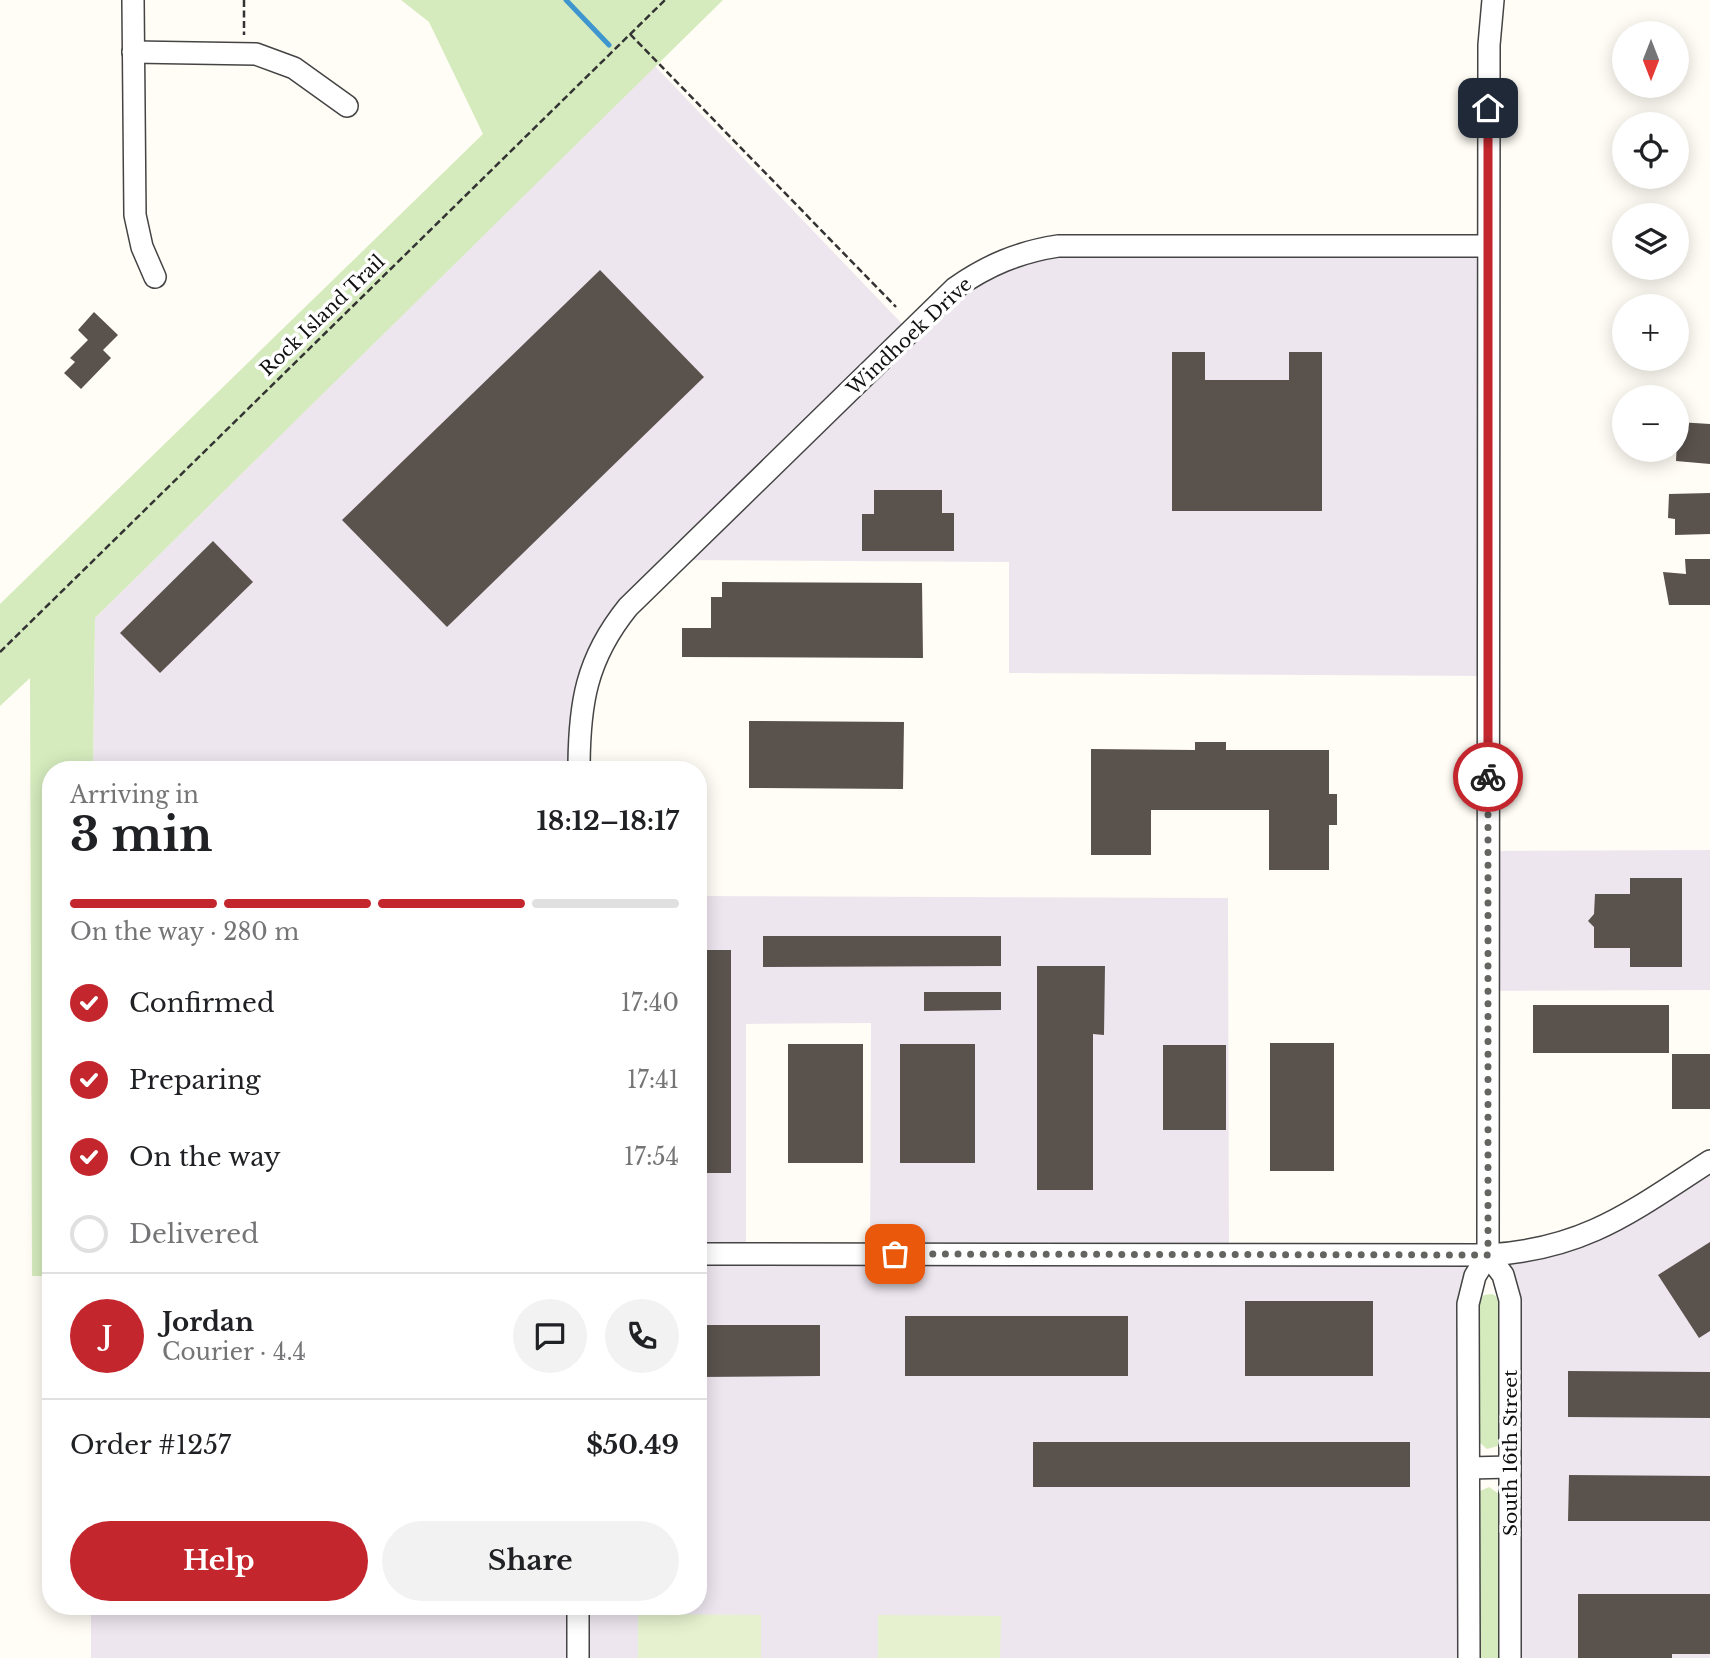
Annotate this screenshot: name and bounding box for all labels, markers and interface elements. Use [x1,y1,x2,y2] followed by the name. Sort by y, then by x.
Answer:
[1612,21,1689,98] north arrow
[1612,21,1689,462] map controls
[1458,78,1518,138] pin
[1469,89,1507,127] icon: home
[1612,112,1689,189] button: locate
[1612,203,1689,280] button: layers
[255,250,389,381] street label: Rock Island Trail
[841,273,976,401] street label: Windhoek Drive
[1612,294,1689,371] button: +
[1612,385,1689,462] button: −
[1453,742,1523,812] courier
[1469,758,1507,796] icon: bike
[70,781,199,809] text: Arriving in
[537,805,679,837] text: 18:12–18:17
[70,806,212,863] text: 3 min
[70,918,299,946] text: On the way · 280 m
[70,984,108,1022] icon: check
[129,987,274,1019] text: Confirmed
[621,989,679,1017] text: 17:40
[70,1061,108,1099] icon: check
[129,1064,261,1096] text: Preparing
[627,1066,679,1094] text: 17:41
[70,1138,108,1176] icon: check
[129,1141,281,1173] text: On the way
[624,1143,679,1171] text: 17:54
[129,1218,259,1250] text: Delivered
[865,1224,925,1284] pin
[876,1235,914,1273] icon: bag
[513,1299,587,1373] button: chat
[605,1299,679,1373] button: phone
[162,1306,254,1338] text: Jordan
[102,1320,112,1352] text: J
[162,1338,306,1366] text: Courier · 4.4
[1499,1369,1522,1536] street label: South 16th Street
[70,1429,231,1461] text: Order #1257
[586,1429,679,1461] text: $50.49
[70,1521,368,1601] button: Help
[382,1521,679,1601] button: Share

